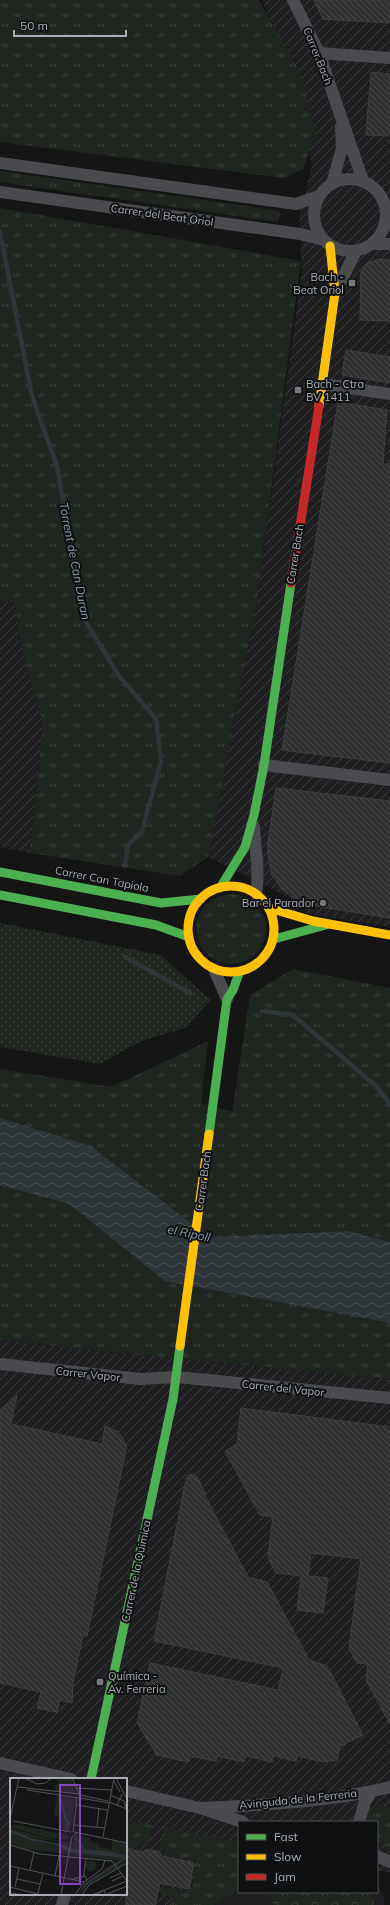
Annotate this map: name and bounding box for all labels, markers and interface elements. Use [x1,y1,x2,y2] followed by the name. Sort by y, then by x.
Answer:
[14,12,126,38] scale bar
[20,18,48,33] text: 50 m
[300,25,336,87] street label: Carrer Bach
[110,201,214,229] street label: Carrer del Beat Oriol
[293,270,344,297] place label: Bach - Beat Oriol
[347,278,357,288] marker: Bach - Beat Oriol
[306,377,364,404] place label: Bach - Ctra BV 1411
[293,385,303,395] marker: Bach - Ctra BV 1411
[56,501,94,621] water label: Torrent de Can Duran
[283,523,307,585] street label: Carrer Bach
[54,863,150,895] street label: Carrer Can Tapiola
[242,896,315,910] place label: Bar el Parador
[318,898,328,908] marker: Bar el Parador
[192,1150,214,1212] street label: Carrer Bach
[166,1221,212,1245] water label: el Ripoll
[55,1364,121,1384] street label: Carrer Vapor
[241,1377,325,1399] street label: Carrer del Vapor
[118,1519,154,1623] street label: Carrer de la Quimica
[108,1669,166,1696] place label: Química - Av. Ferreria
[95,1677,105,1687] marker: Química - Av. Ferreria
[10,1778,127,1895] inset map
[238,1786,358,1812] street label: Avinguda de la Ferreria
[238,1821,378,1893] legend
[274,1829,298,1844] text: Fast
[274,1849,302,1864] text: Slow
[274,1869,296,1884] text: Jam

